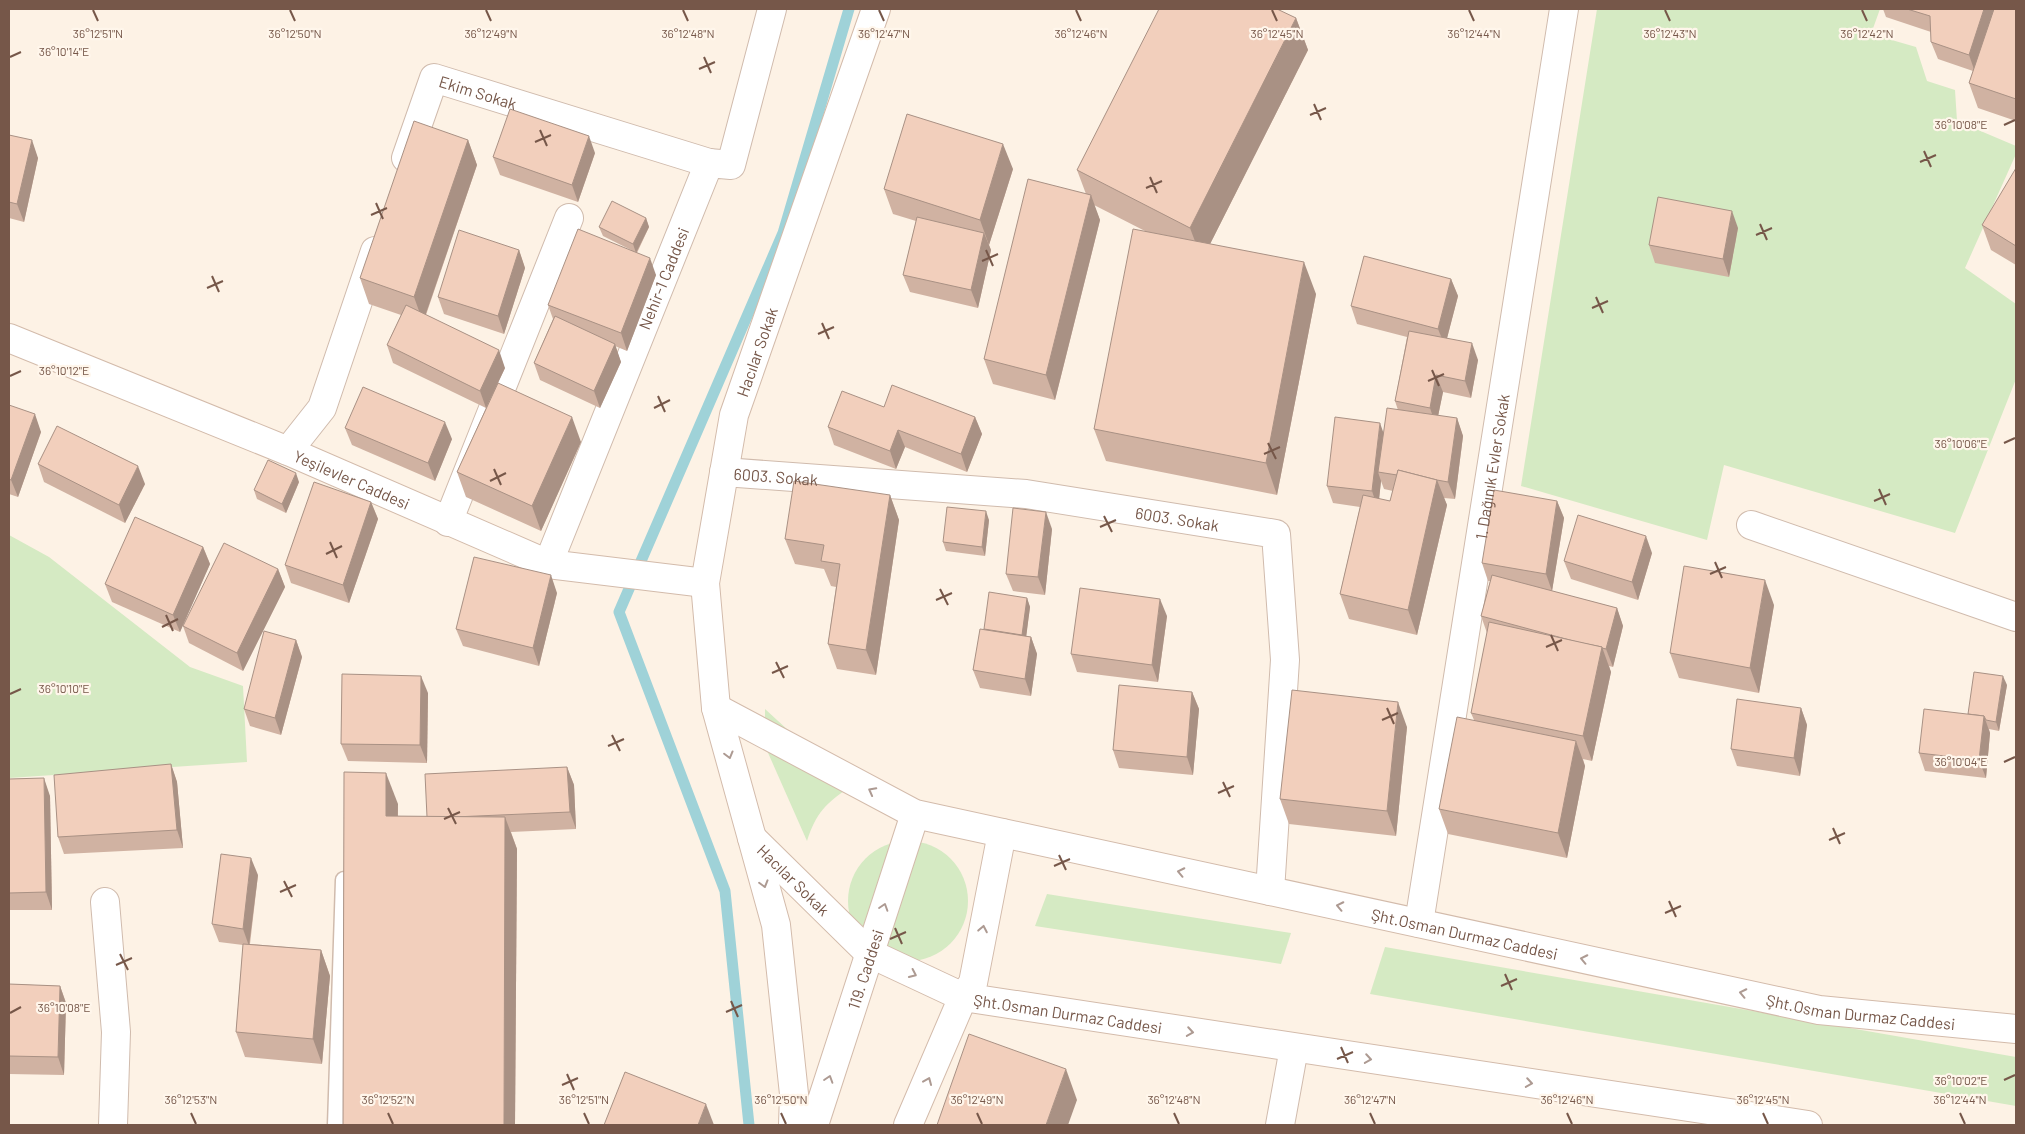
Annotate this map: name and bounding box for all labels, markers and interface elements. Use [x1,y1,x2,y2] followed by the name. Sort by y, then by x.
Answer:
[73,26,123,40] text: 36°12'51"N
[268,26,322,40] text: 36°12'50"N
[464,26,518,40] text: 36°12'49"N
[661,26,715,40] text: 36°12'48"N
[858,26,910,40] text: 36°12'47"N
[1054,26,1108,40] text: 36°12'46"N
[1250,26,1304,40] text: 36°12'45"N
[1447,26,1501,40] text: 36°12'44"N
[1643,26,1697,40] text: 36°12'43"N
[1840,26,1894,40] text: 36°12'42"N
[39,44,89,58] text: 36°10'14"E
[437,71,519,113] street label: Ekim Sokak
[1935,117,1987,131] text: 36°10'08"E
[634,224,692,332] street label: Nehir-1 Caddesi
[732,305,780,399] street label: Hacılar Sokak
[39,363,89,377] text: 36°10'12"E
[1470,393,1512,541] street label: 1. Dağınık Evler Sokak
[1935,436,1987,450] text: 36°10'06"E
[291,445,413,512] street label: Yeşilevler Caddesi
[733,463,819,488] street label: 6003. Sokak
[1134,502,1220,534] street label: 6003. Sokak
[39,681,89,695] text: 36°10'10"E
[723,750,734,759] one-way arrow
[1934,754,1988,768] text: 36°10'04"E
[868,787,877,797] one-way arrow
[754,840,834,919] street label: Hacılar Sokak
[1176,867,1185,877] one-way arrow
[758,879,768,887] one-way arrow
[1335,901,1344,912] one-way arrow
[878,904,888,912] one-way arrow
[1370,904,1560,963] street label: Şht.Osman Durmaz Caddesi
[978,925,988,934] one-way arrow
[843,927,886,1011] street label: 119. Caddesi
[1579,954,1588,965] one-way arrow
[908,967,917,978] one-way arrow
[972,989,1164,1037] street label: Şht.Osman Durmaz Caddesi
[1738,989,1747,999] one-way arrow
[1764,989,1956,1033] street label: Şht.Osman Durmaz Caddesi
[38,1000,90,1014] text: 36°10'08"E
[1187,1026,1195,1037] one-way arrow
[1365,1053,1373,1064] one-way arrow
[1934,1073,1988,1087] text: 36°10'02"E
[823,1075,833,1083] one-way arrow
[921,1077,932,1086] one-way arrow
[1525,1077,1533,1088] one-way arrow
[165,1092,217,1106] text: 36°12'53"N
[361,1092,415,1106] text: 36°12'52"N
[559,1092,609,1106] text: 36°12'51"N
[754,1092,808,1106] text: 36°12'50"N
[950,1092,1004,1106] text: 36°12'49"N
[1147,1092,1201,1106] text: 36°12'48"N
[1344,1092,1396,1106] text: 36°12'47"N
[1540,1092,1594,1106] text: 36°12'46"N
[1736,1092,1790,1106] text: 36°12'45"N
[1933,1092,1987,1106] text: 36°12'44"N

